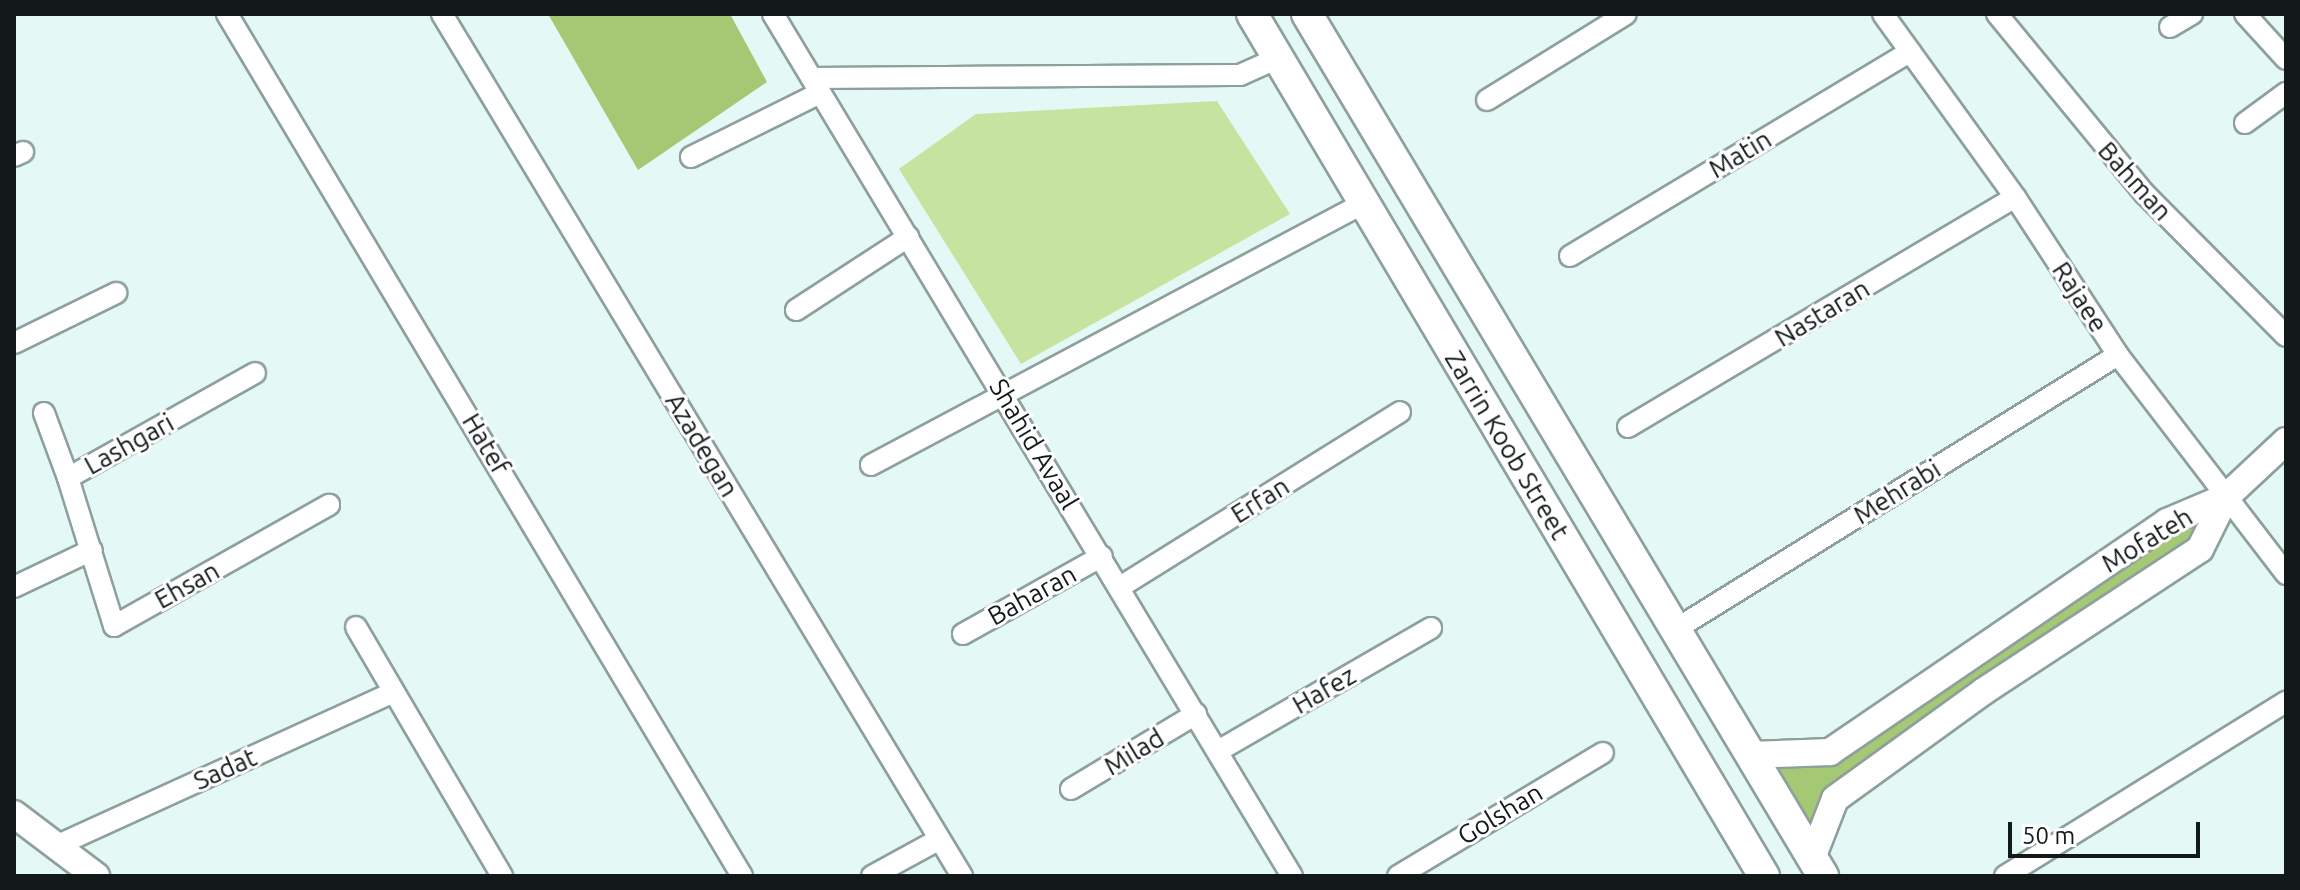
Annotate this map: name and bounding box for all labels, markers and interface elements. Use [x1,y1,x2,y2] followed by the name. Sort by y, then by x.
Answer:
[1703,123,1777,185] street label: Matin
[2092,135,2178,227] street label: Bahman
[2046,256,2114,338] street label: Rajaee
[1769,273,1875,353] street label: Nastaran
[1438,345,1576,545] street label: Zarrin Koob Street
[983,373,1085,515] street label: Shahid Avaal
[659,388,745,502] street label: Azadegan
[79,407,179,481] street label: Lashgari
[456,408,516,480] street label: Hatef
[1848,453,1946,531] street label: Mehrabi
[1225,470,1295,530] street label: Erfan
[2096,501,2198,579] street label: Mofateh
[149,555,225,615] street label: Ehsan
[982,558,1082,632] street label: Baharan
[1287,660,1361,720] street label: Hafez
[1098,722,1170,782] street label: Milad
[189,741,261,797] street label: Sadat
[1452,777,1548,851] street label: Golshan
[2012,806,2204,856] scale bar
[2022,822,2075,849] text: 50 m

